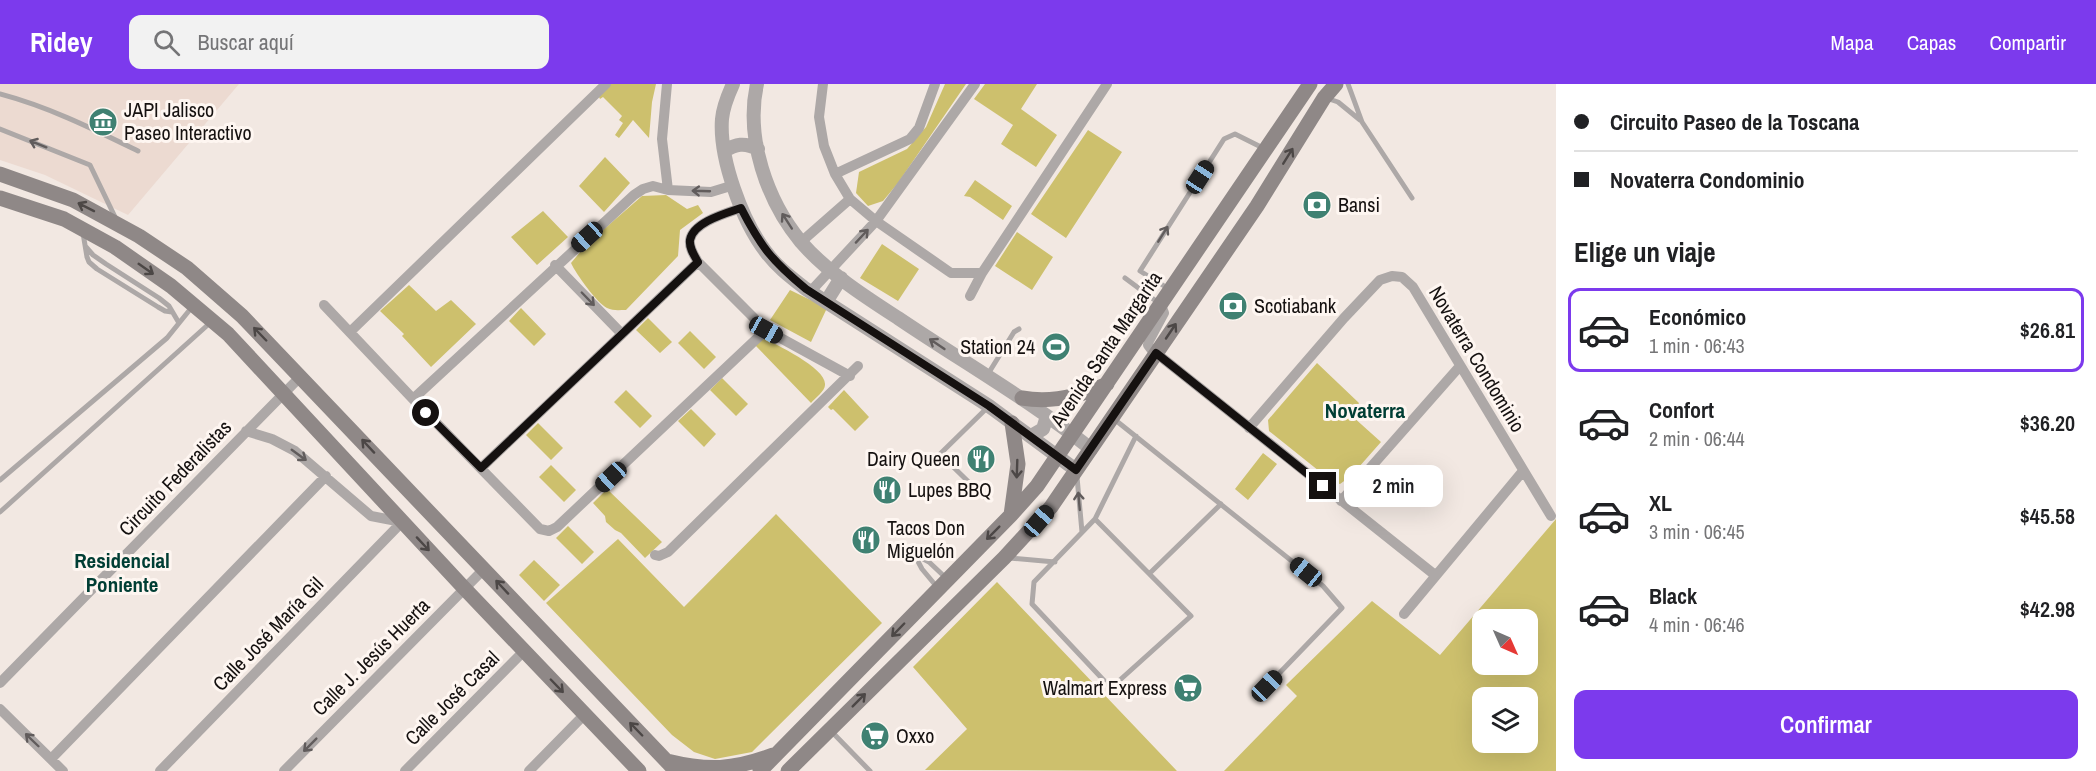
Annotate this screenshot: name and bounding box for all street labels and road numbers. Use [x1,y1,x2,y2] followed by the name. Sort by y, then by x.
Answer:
[1043,266,1168,433] street label: Avenida Santa Margarita
[1423,281,1532,437] street label: Novaterra Condominio
[112,414,237,541] street label: Circuito Federalistas
[206,571,329,696] street label: Calle José María Gil
[306,592,435,721] street label: Calle J. Jesús Huerta
[399,645,505,751] street label: Calle José Casal

